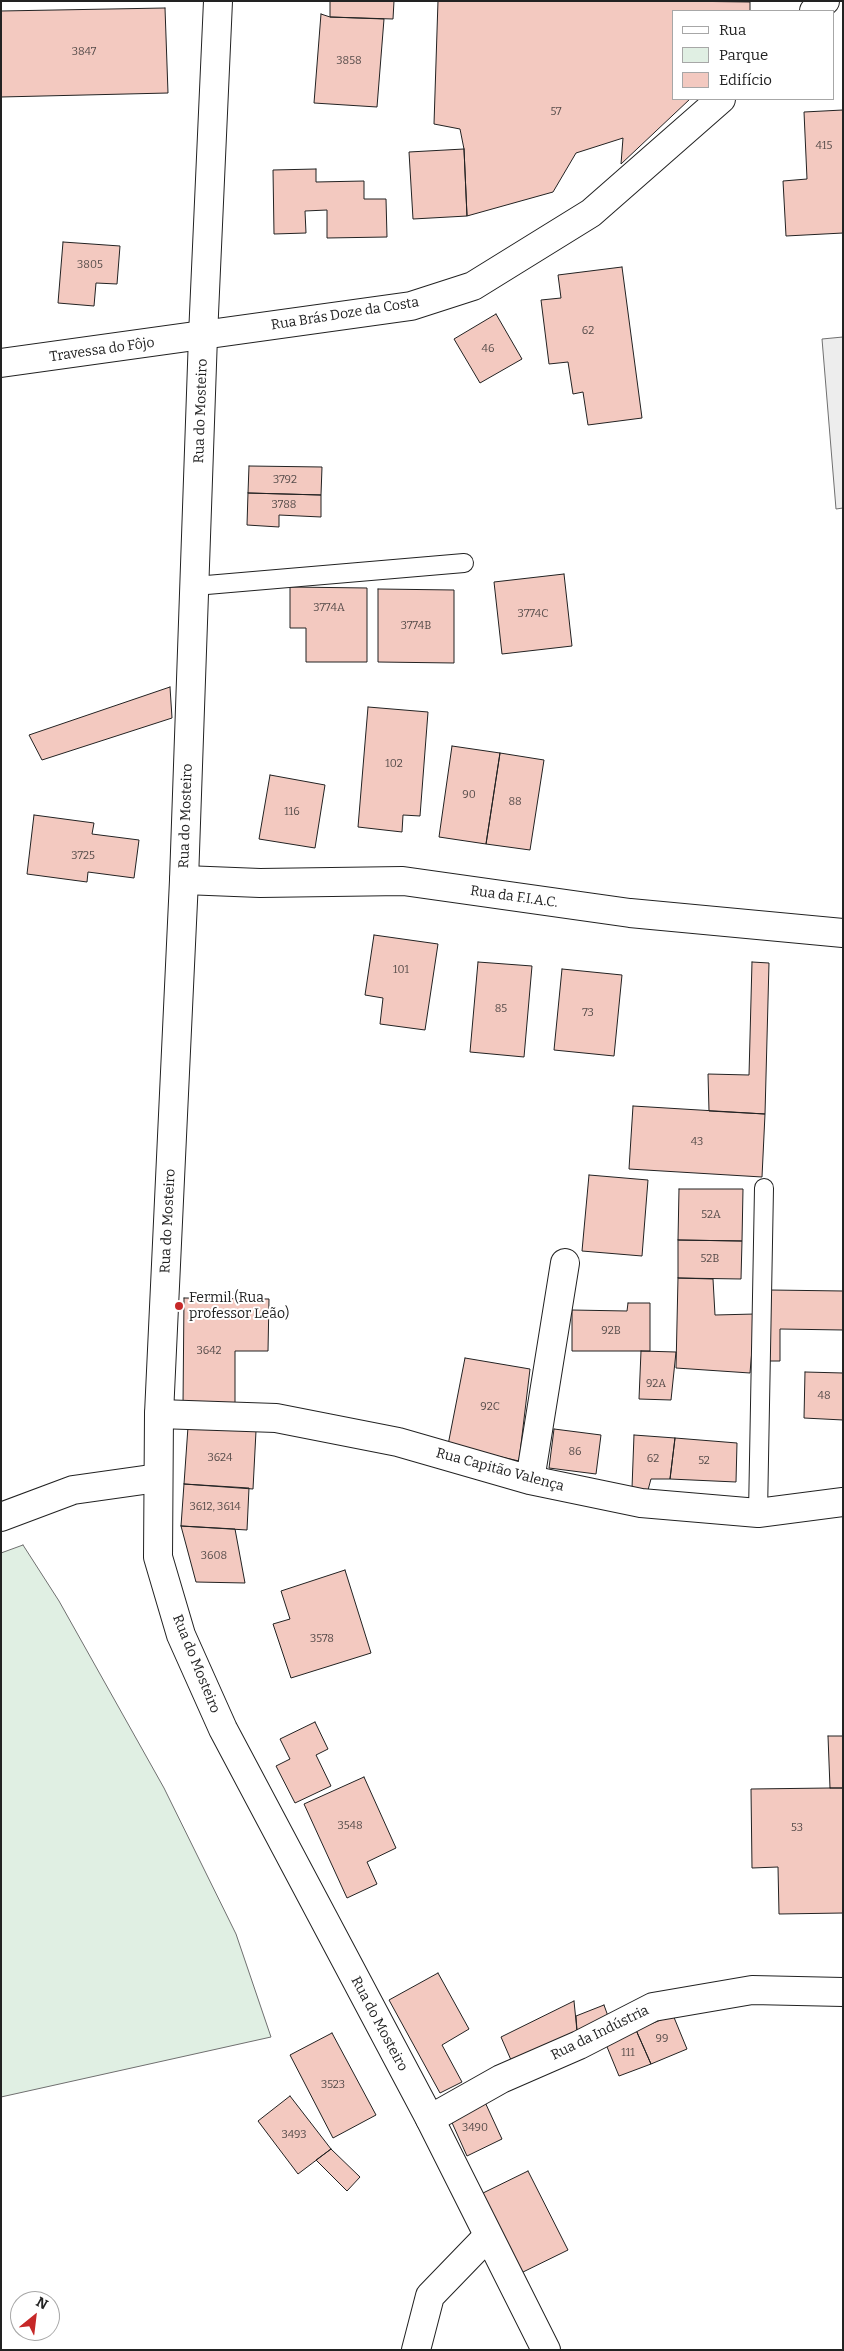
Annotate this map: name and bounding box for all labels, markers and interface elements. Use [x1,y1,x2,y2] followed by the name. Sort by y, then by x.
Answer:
[672,10,834,100] legend
[719,21,746,39] text: Rua
[72,45,96,59] house number: 3847
[719,46,768,64] text: Parque
[336,54,362,68] house number: 3858
[719,71,772,89] text: Edifício
[550,105,562,119] house number: 57
[816,139,832,153] house number: 415
[77,258,103,272] house number: 3805
[270,294,420,334] street label: Rua Brás Doze da Costa
[582,324,594,338] house number: 62
[48,334,156,366] street label: Travessa do Fôjo
[482,342,494,356] house number: 46
[191,358,211,464] street label: Rua do Mosteiro
[273,473,297,487] house number: 3792
[272,498,296,512] house number: 3788
[313,601,345,615] house number: 3774A
[518,607,548,621] house number: 3774C
[401,619,431,633] house number: 3774B
[385,757,403,771] house number: 102
[176,763,196,869] street label: Rua do Mosteiro
[462,788,476,802] house number: 90
[508,795,522,809] house number: 88
[284,805,300,819] house number: 116
[71,849,95,863] house number: 3725
[469,883,559,911] street label: Rua da F.I.A.C.
[393,963,409,977] house number: 101
[495,1002,507,1016] house number: 85
[582,1006,594,1020] house number: 73
[691,1135,703,1149] house number: 43
[157,1168,179,1274] street label: Rua do Mosteiro
[701,1208,721,1222] house number: 52A
[701,1252,719,1266] house number: 52B
[189,1290,289,1322] place label: Fermil (Rua professor Leão)
[173,1300,185,1312] marker: Fermil (Rua professor Leão)
[601,1324,621,1338] house number: 92B
[196,1344,222,1358] house number: 3642
[646,1377,666,1391] house number: 92A
[817,1389,831,1403] house number: 48
[480,1400,500,1414] house number: 92C
[434,1445,566,1495] street label: Rua Capitão Valença
[568,1445,582,1459] house number: 86
[207,1451,233,1465] house number: 3624
[647,1452,659,1466] house number: 62
[698,1454,710,1468] house number: 52
[189,1500,241,1514] house number: 3612, 3614
[201,1549,227,1563] house number: 3608
[169,1612,223,1716] street label: Rua do Mosteiro
[310,1632,334,1646] house number: 3578
[337,1819,363,1833] house number: 3548
[791,1821,803,1835] house number: 53
[347,1974,411,2074] street label: Rua do Mosteiro
[548,2002,652,2064] street label: Rua da Indústria
[656,2032,668,2046] house number: 99
[621,2046,635,2060] house number: 111
[321,2078,345,2092] house number: 3523
[462,2121,488,2135] house number: 3490
[281,2128,307,2142] house number: 3493
[10,2291,60,2341] north arrow
[33,2293,51,2313] text: N

